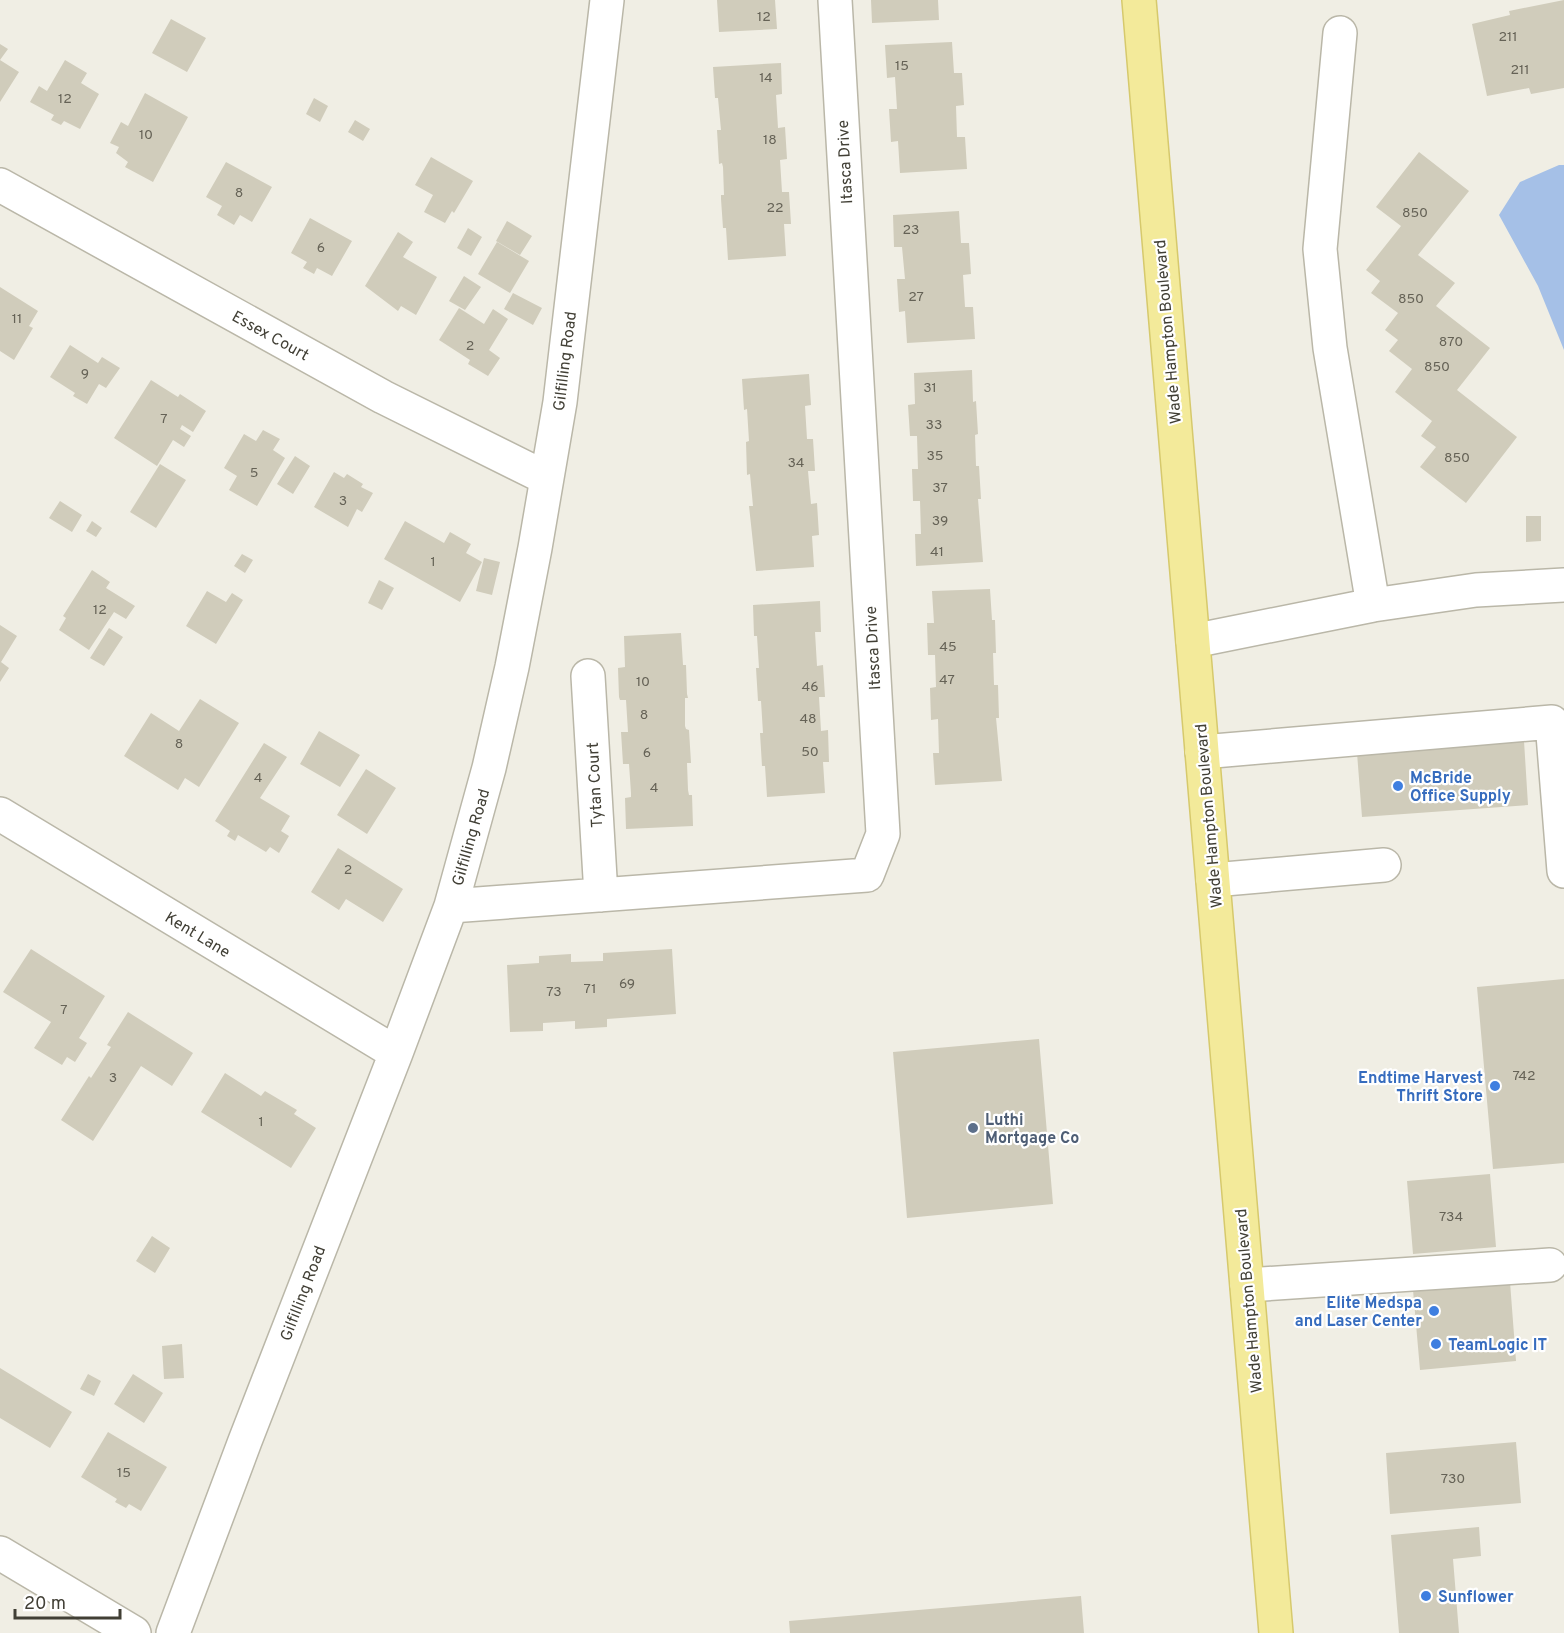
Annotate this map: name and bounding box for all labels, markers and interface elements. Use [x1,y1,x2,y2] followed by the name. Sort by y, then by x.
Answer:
[757,9,771,26] house number: 12
[1498,29,1518,46] house number: 211
[895,58,909,75] house number: 15
[1510,62,1530,79] house number: 211
[759,70,773,87] house number: 14
[58,91,72,108] house number: 12
[834,119,858,204] street label: Itasca Drive
[139,127,153,144] house number: 10
[763,132,777,149] house number: 18
[235,185,243,202] house number: 8
[766,200,784,217] house number: 22
[1402,205,1428,222] house number: 850
[903,222,920,239] house number: 23
[1151,239,1187,425] street label: Wade Hampton Boulevard
[317,240,325,257] house number: 6
[908,289,924,306] house number: 27
[1398,291,1424,308] house number: 850
[228,307,312,366] street label: Essex Court
[550,310,582,412] street label: Gilfilling Road
[12,311,22,328] house number: 11
[1439,334,1463,351] house number: 870
[466,338,474,355] house number: 2
[1424,359,1450,376] house number: 850
[81,366,89,383] house number: 9
[923,380,937,397] house number: 31
[160,411,168,428] house number: 7
[926,417,942,434] house number: 33
[926,448,944,465] house number: 35
[1444,450,1470,467] house number: 850
[787,455,805,472] house number: 34
[250,465,258,482] house number: 5
[932,480,948,497] house number: 37
[339,493,347,510] house number: 3
[932,513,948,530] house number: 39
[930,544,944,561] house number: 41
[430,554,436,571] house number: 1
[93,602,107,619] house number: 12
[862,605,886,690] street label: Itasca Drive
[939,639,957,656] house number: 45
[939,672,955,689] house number: 47
[636,674,650,691] house number: 10
[801,679,819,696] house number: 46
[640,707,648,724] house number: 8
[799,711,817,728] house number: 48
[1192,723,1228,909] street label: Wade Hampton Boulevard
[175,736,183,753] house number: 8
[584,742,608,828] street label: Tytan Court
[801,744,819,761] house number: 50
[643,745,651,762] house number: 6
[1410,769,1511,807] place label: McBride Office Supply
[254,770,262,787] house number: 4
[1391,779,1405,793] marker: McBride Office Supply
[650,780,658,797] house number: 4
[449,787,495,888] street label: Gilfilling Road
[344,862,352,879] house number: 2
[161,908,233,963] street label: Kent Lane
[619,976,635,993] house number: 69
[584,981,596,998] house number: 71
[546,984,562,1001] house number: 73
[60,1002,68,1019] house number: 7
[1512,1068,1536,1085] house number: 742
[1358,1069,1483,1107] place label: Endtime Harvest Thrift Store
[109,1070,117,1087] house number: 3
[1488,1079,1502,1093] marker: Endtime Harvest Thrift Store
[985,1111,1079,1149] place label: Luthi Mortgage Co
[258,1114,264,1131] house number: 1
[966,1121,980,1135] marker: Luthi Mortgage Co
[1232,1208,1268,1394] street label: Wade Hampton Boulevard
[1439,1209,1463,1226] house number: 734
[277,1243,331,1344] street label: Gilfilling Road
[1295,1294,1422,1332] place label: Elite Medspa and Laser Center
[1427,1304,1441,1318] marker: Elite Medspa and Laser Center
[1448,1336,1547,1356] place label: TeamLogic IT
[1429,1337,1443,1351] marker: TeamLogic IT
[117,1465,131,1482] house number: 15
[1441,1471,1465,1488] house number: 730
[15,1582,120,1620] scale bar
[1438,1588,1514,1608] place label: Sunflower
[1419,1589,1433,1603] marker: Sunflower
[24,1593,66,1616] text: 20 m

